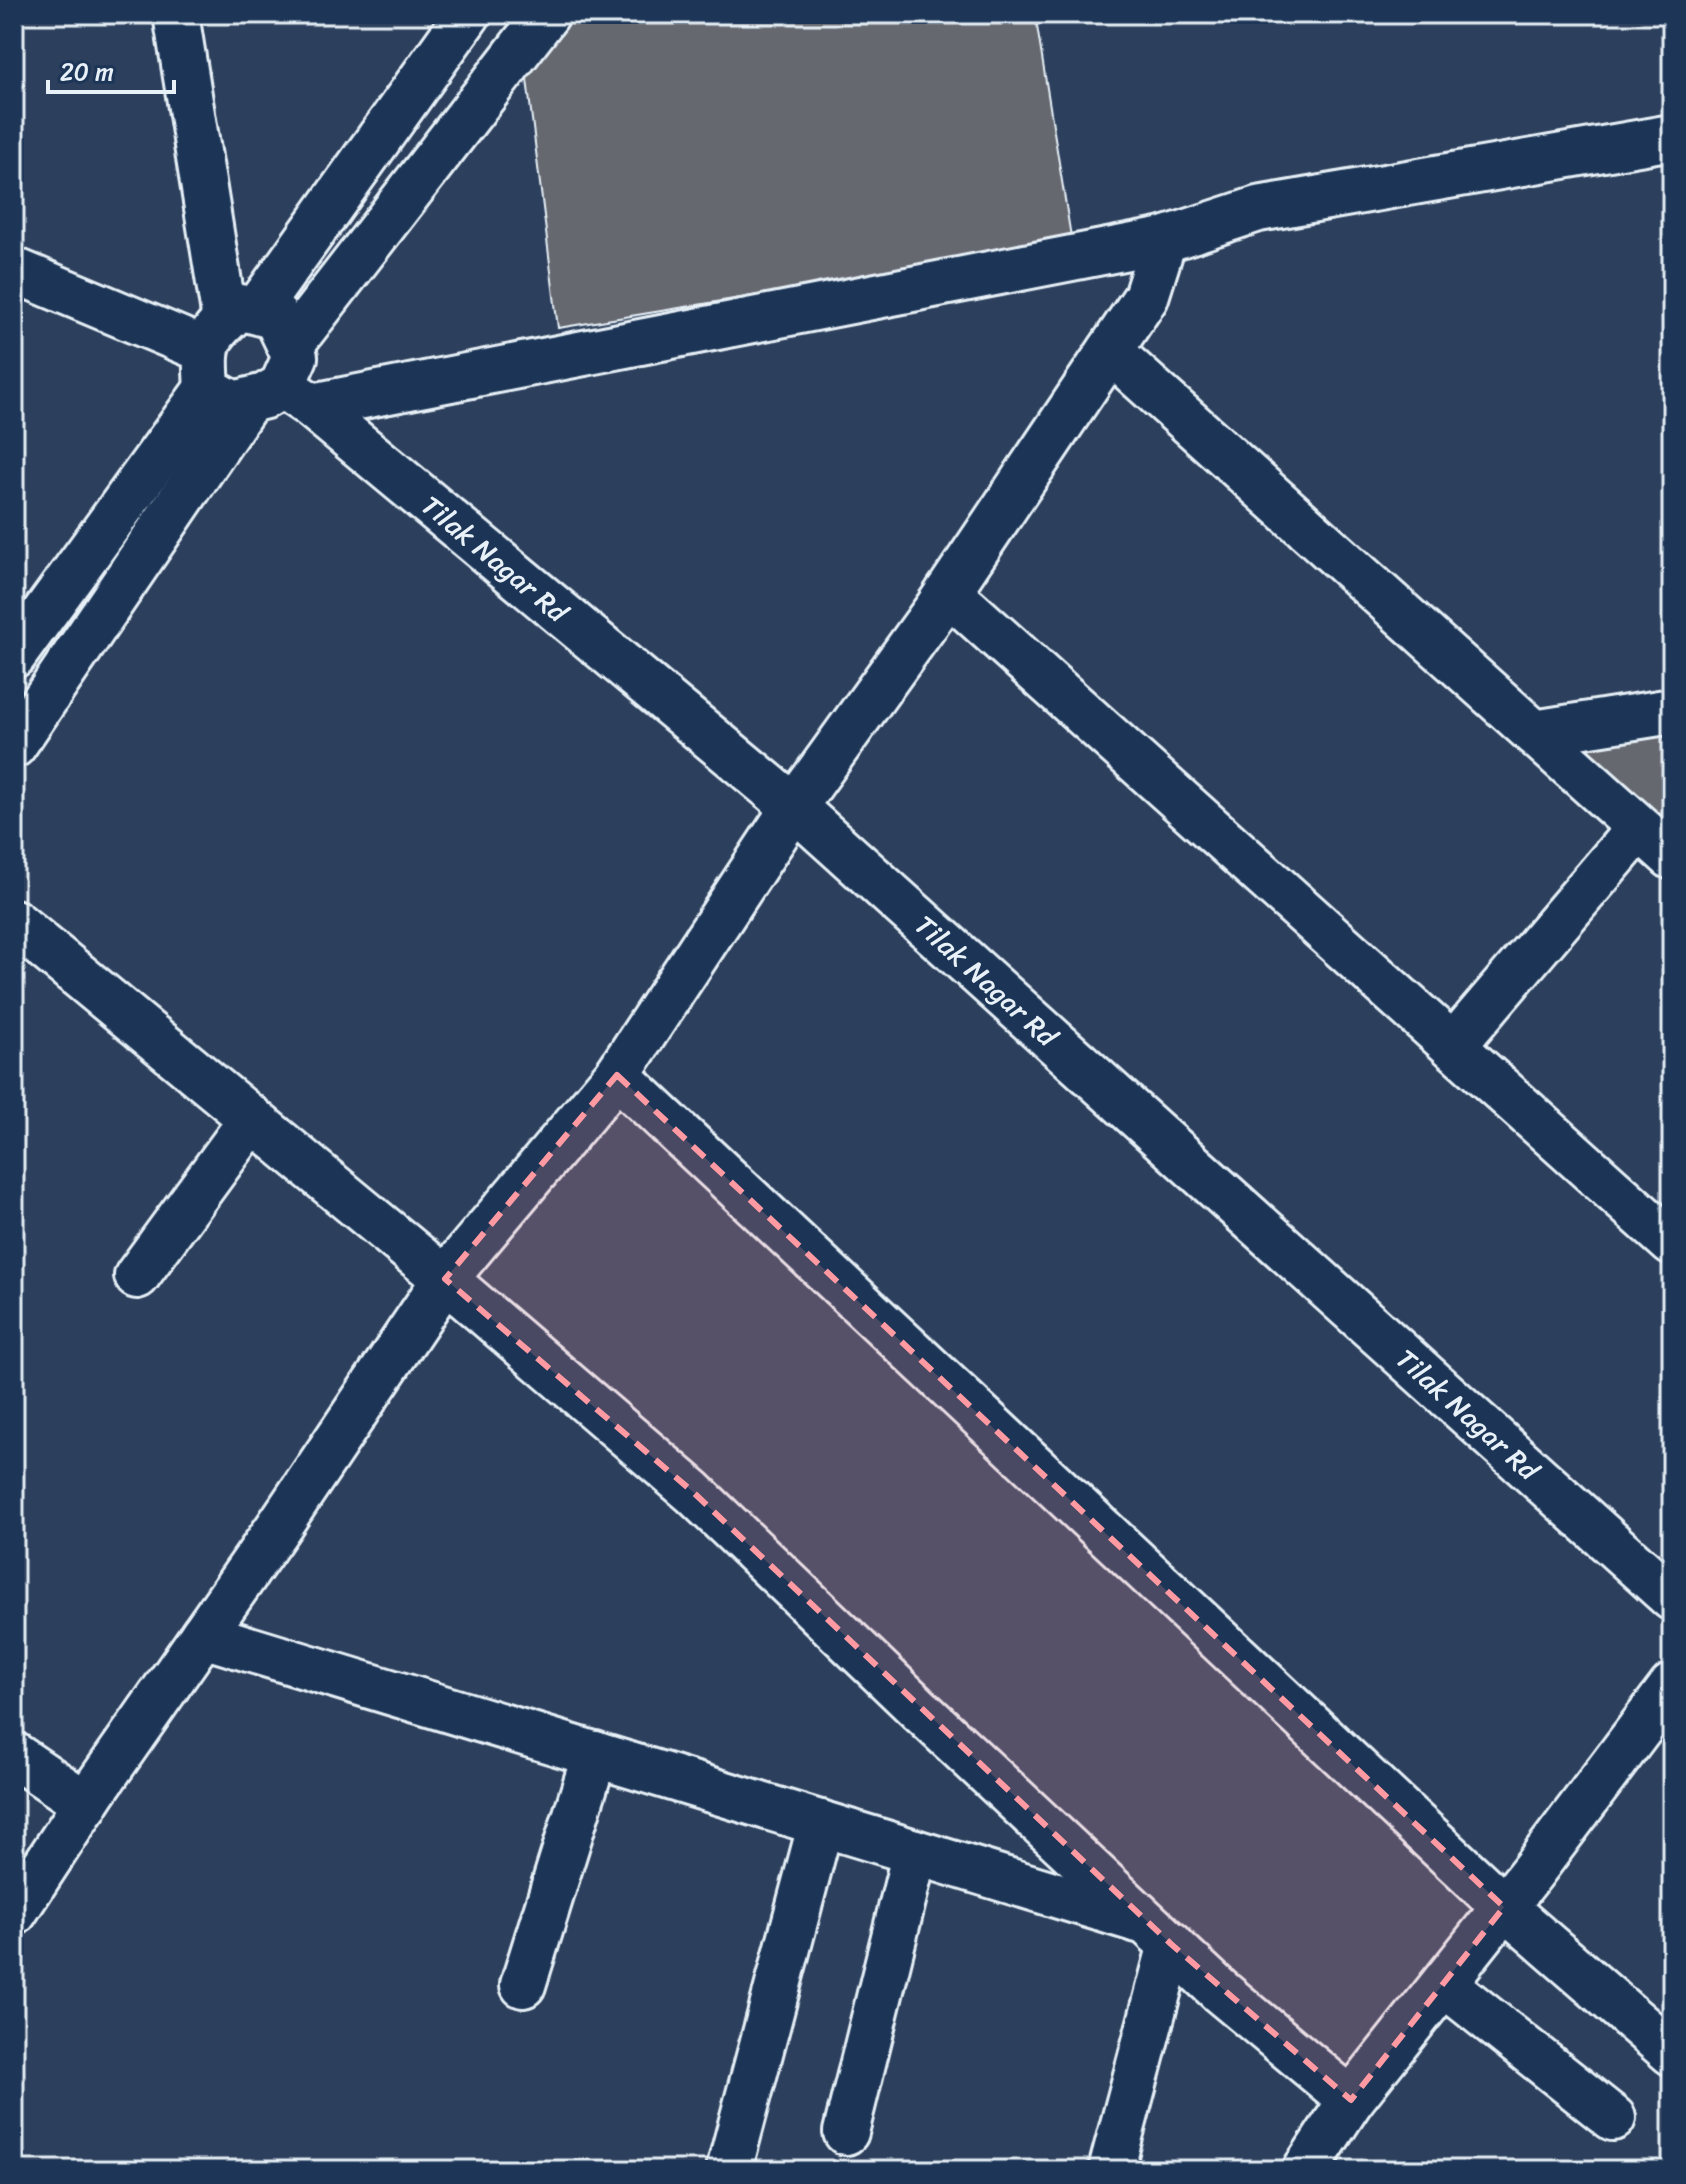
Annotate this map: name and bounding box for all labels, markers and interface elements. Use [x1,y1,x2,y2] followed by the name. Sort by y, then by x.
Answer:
[48,44,174,94] scale bar
[60,51,114,93] text: 20 m
[410,482,581,636] street label: Tilak Nagar Rd
[903,902,1071,1060] street label: Tilak Nagar Rd
[1385,1336,1553,1494] street label: Tilak Nagar Rd

